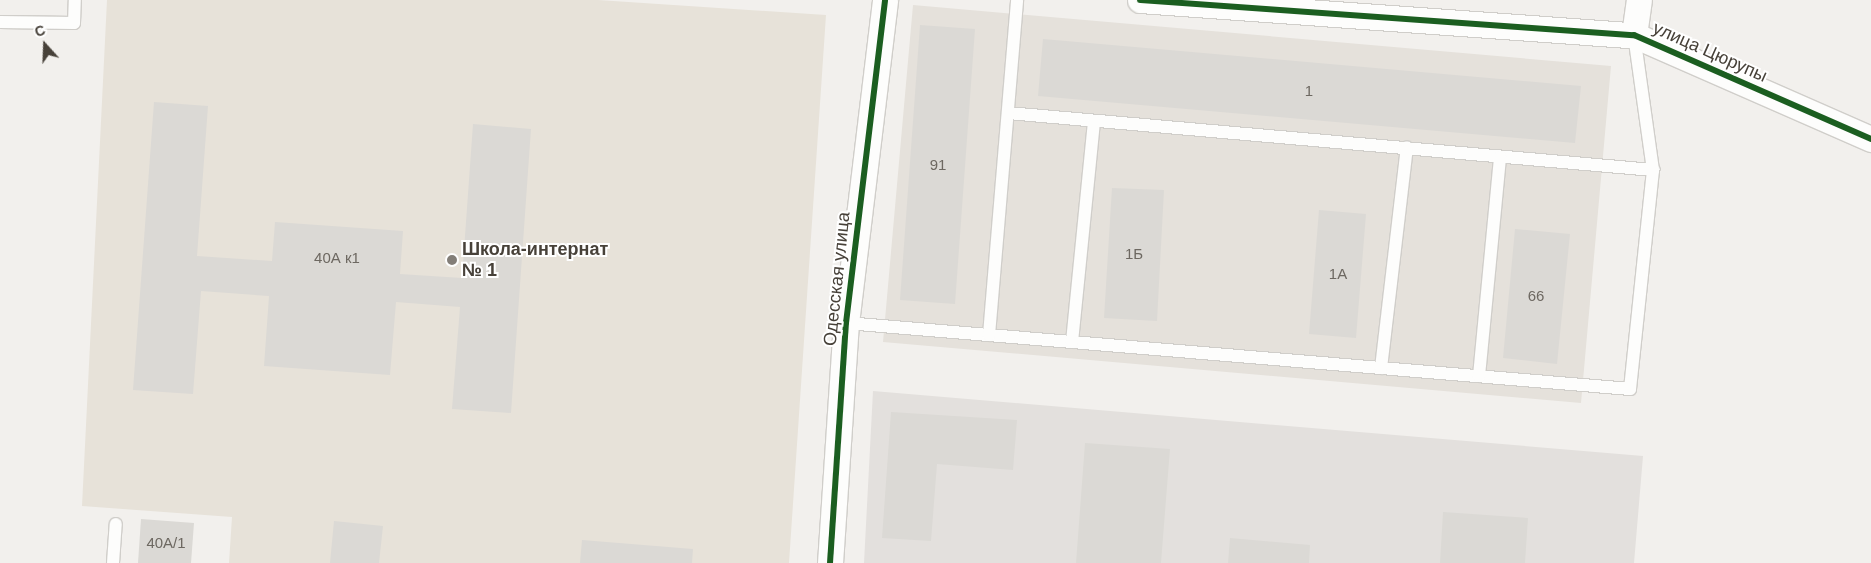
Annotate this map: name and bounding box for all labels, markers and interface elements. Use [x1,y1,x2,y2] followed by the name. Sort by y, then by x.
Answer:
[1650,17,1770,87] street label: улица Цюрупы
[20,20,70,70] north arrow
[32,22,47,40] text: С
[1305,82,1313,100] house number: 1
[930,156,946,174] house number: 91
[819,211,855,347] street label: Одесская улица
[462,239,608,282] place label: Школа-интернат № 1
[1125,245,1143,263] house number: 1Б
[314,249,360,267] house number: 40А к1
[446,254,458,266] marker: Школа-интернат № 1
[1329,265,1347,283] house number: 1А
[1528,287,1544,305] house number: 66
[146,534,186,552] house number: 40А/1

